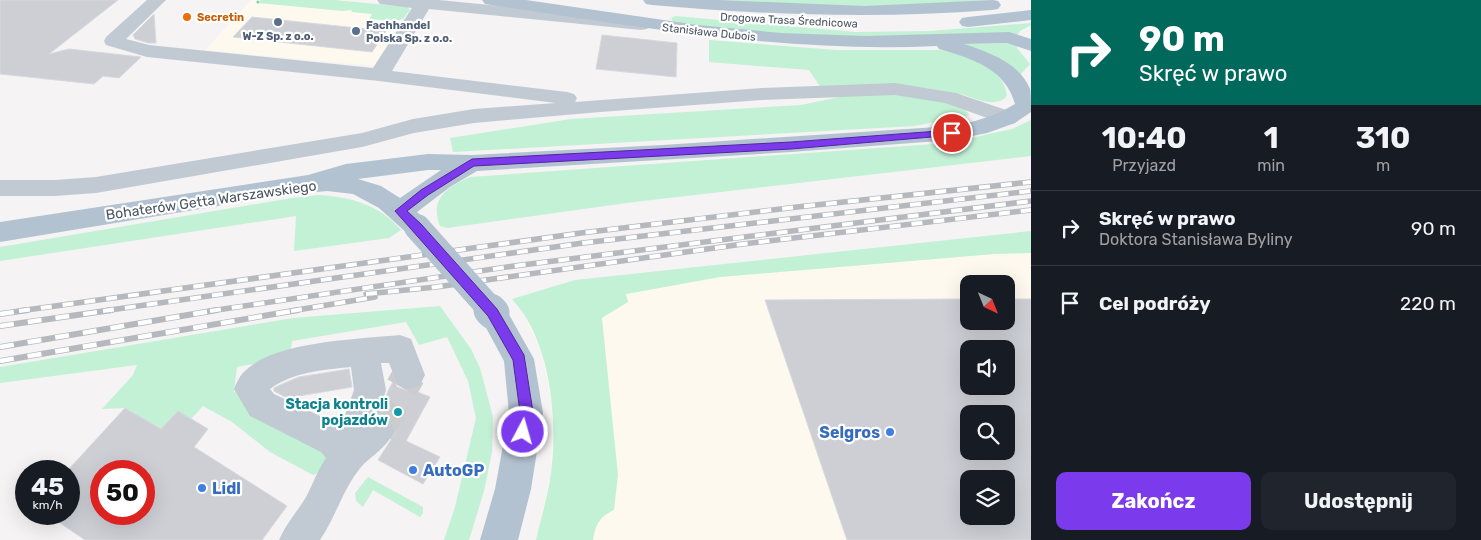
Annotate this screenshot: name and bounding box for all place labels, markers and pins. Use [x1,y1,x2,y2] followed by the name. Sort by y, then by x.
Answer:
[181,11,193,23] marker: Secretin
[197,11,244,24] place label: Secretin
[272,16,284,28] marker: W-Z Sp. z o.o.
[366,19,452,45] place label: Fachhandel Polska Sp. z o.o.
[350,25,362,37] marker: Fachhandel Polska Sp. z o.o.
[242,30,314,43] place label: W-Z Sp. z o.o.
[931,112,973,154] pin
[285,396,388,429] place label: Stacja kontroli pojazdów
[392,406,404,418] marker: Stacja kontroli pojazdów
[819,423,880,442] place label: Selgros
[884,426,896,438] marker: Selgros
[423,461,484,480] place label: AutoGP
[407,464,419,476] marker: AutoGP
[212,479,241,498] place label: Lidl
[196,482,208,494] marker: Lidl

